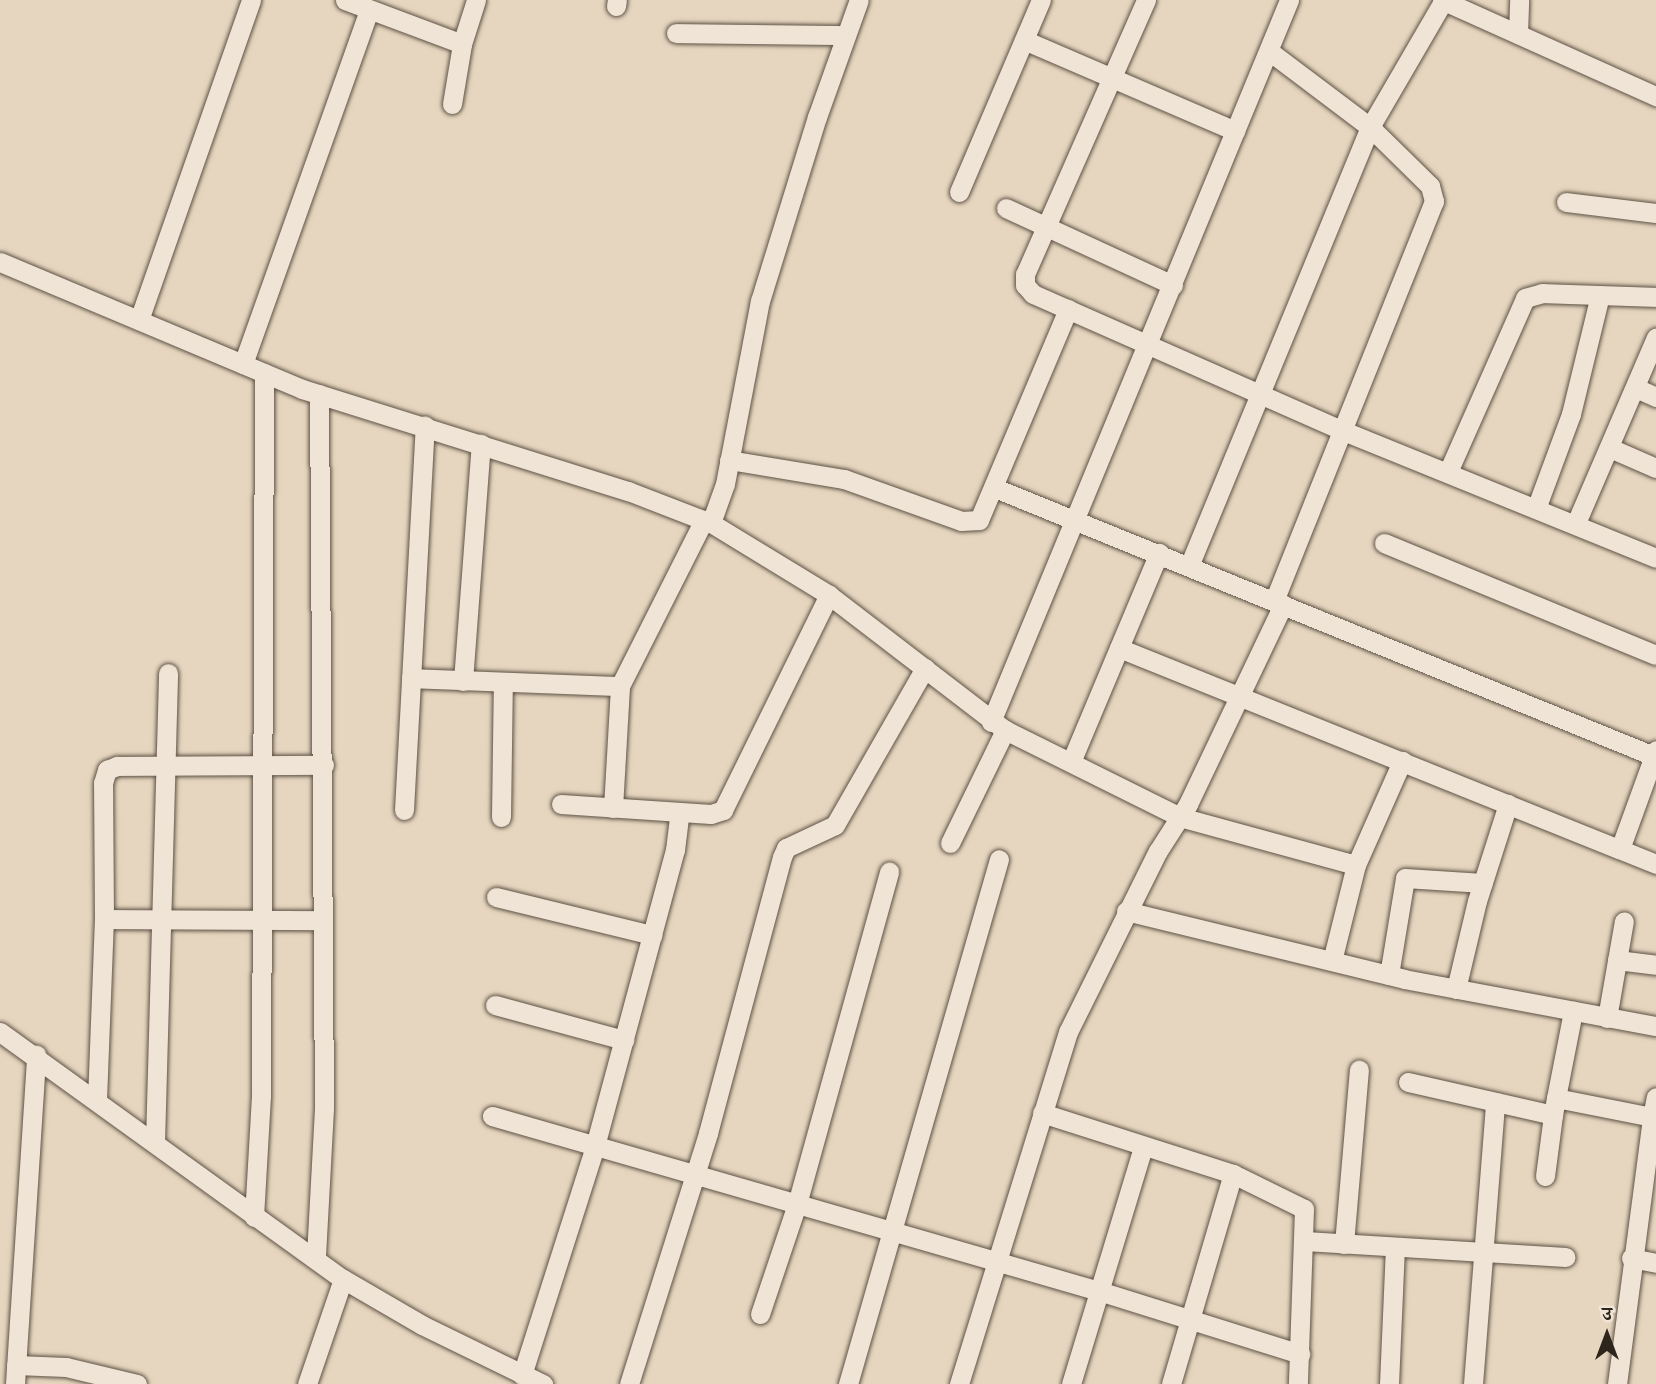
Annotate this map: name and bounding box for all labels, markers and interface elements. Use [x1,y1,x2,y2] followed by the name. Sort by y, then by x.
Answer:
[1572,1300,1642,1370] north arrow
[1602,1301,1612,1327] text: उ

